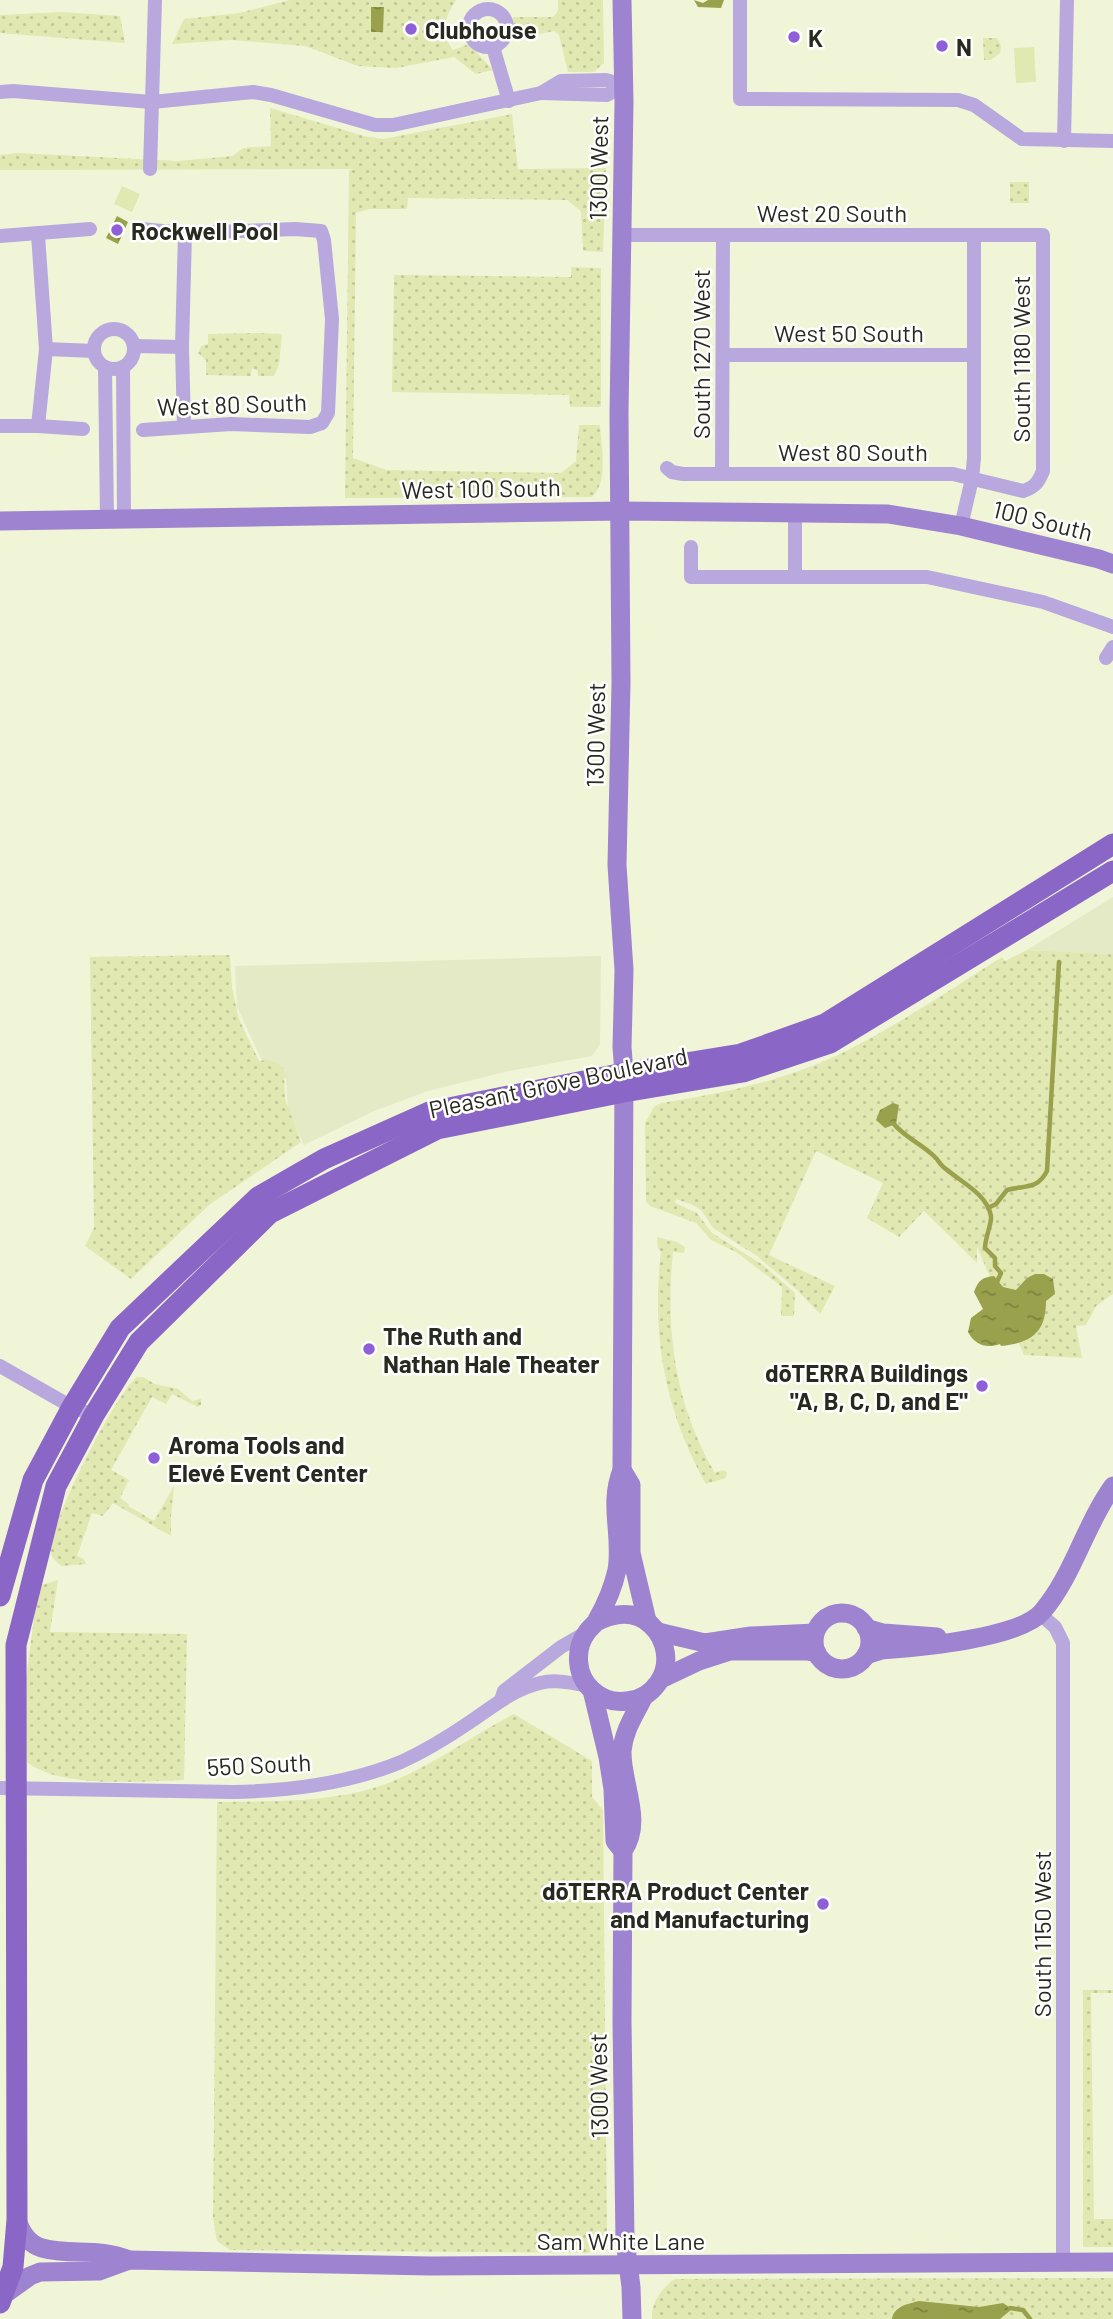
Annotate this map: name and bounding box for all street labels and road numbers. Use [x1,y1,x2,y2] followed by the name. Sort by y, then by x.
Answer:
[583,115,613,221] street label: 1300 West
[757,198,907,227] street label: West 20 South
[686,269,715,439] street label: South 1270 West
[1006,276,1035,442] street label: South 1180 West
[774,318,924,347] street label: West 50 South
[157,387,307,421] street label: West 80 South
[778,437,928,466] street label: West 80 South
[401,472,561,504] street label: West 100 South
[990,494,1096,546] street label: 100 South
[580,682,610,788] street label: 1300 West
[426,1040,690,1124] street label: Pleasant Grove Boulevard
[206,1747,312,1781] street label: 550 South
[1027,1851,1056,2017] street label: South 1150 West
[583,2033,613,2139] street label: 1300 West
[537,2226,705,2255] street label: Sam White Lane

